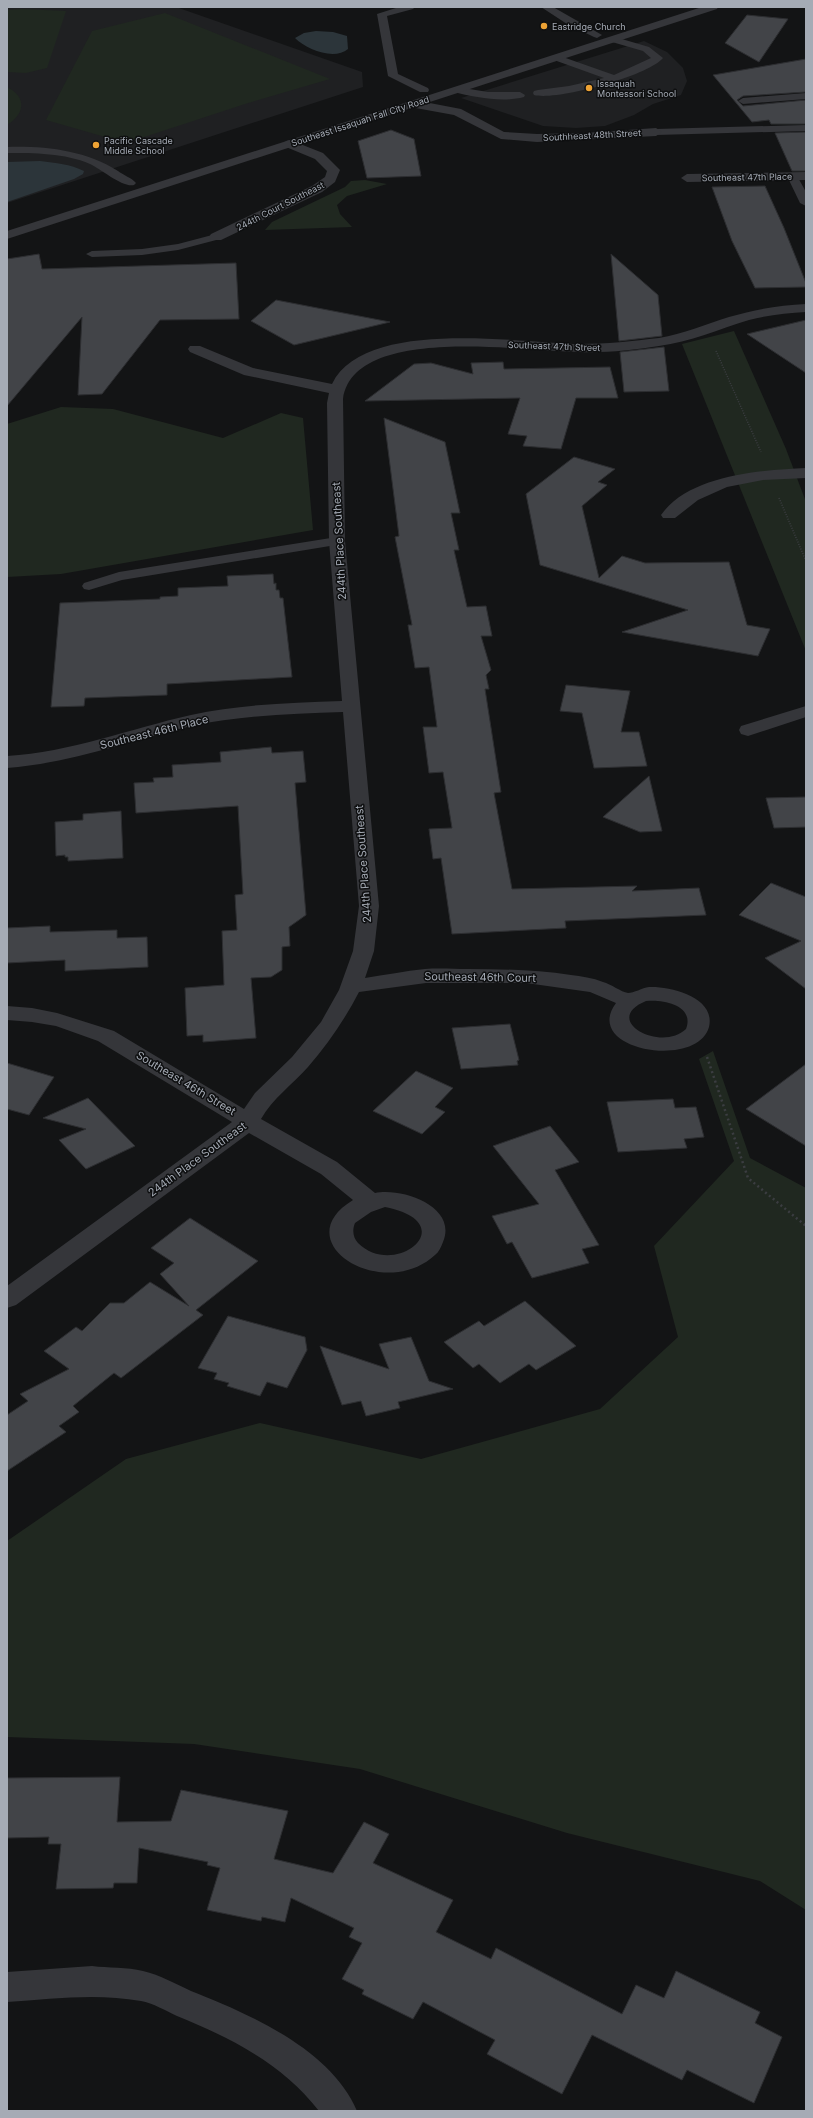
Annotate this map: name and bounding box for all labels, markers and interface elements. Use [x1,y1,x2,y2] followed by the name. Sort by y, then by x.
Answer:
[539,21,549,31] marker: Eastridge Church
[552,21,626,32] place label: Eastridge Church
[597,78,676,99] place label: Issaquah Montessori School
[584,83,594,93] marker: Issaquah Montessori School
[290,93,430,149] street label: Southeast Issaquah Fall City Road
[543,127,641,143] street label: Southheast 48th Street
[104,135,173,156] place label: Pacific Cascade Middle School
[91,140,101,150] marker: Pacific Cascade Middle School
[702,171,792,183] street label: Southeast 47th Place
[234,179,326,233] street label: 244th Court Southeast
[508,339,600,353] street label: Southeast 47th Street
[329,481,349,600] street label: 244th Place Southeast
[98,712,210,752] street label: Southeast 46th Place
[352,804,374,923] street label: 244th Place Southeast
[424,969,536,985] street label: Southeast 46th Court
[134,1048,239,1118] street label: Southeast 46th Street
[145,1118,249,1199] street label: 244th Place Southeast

